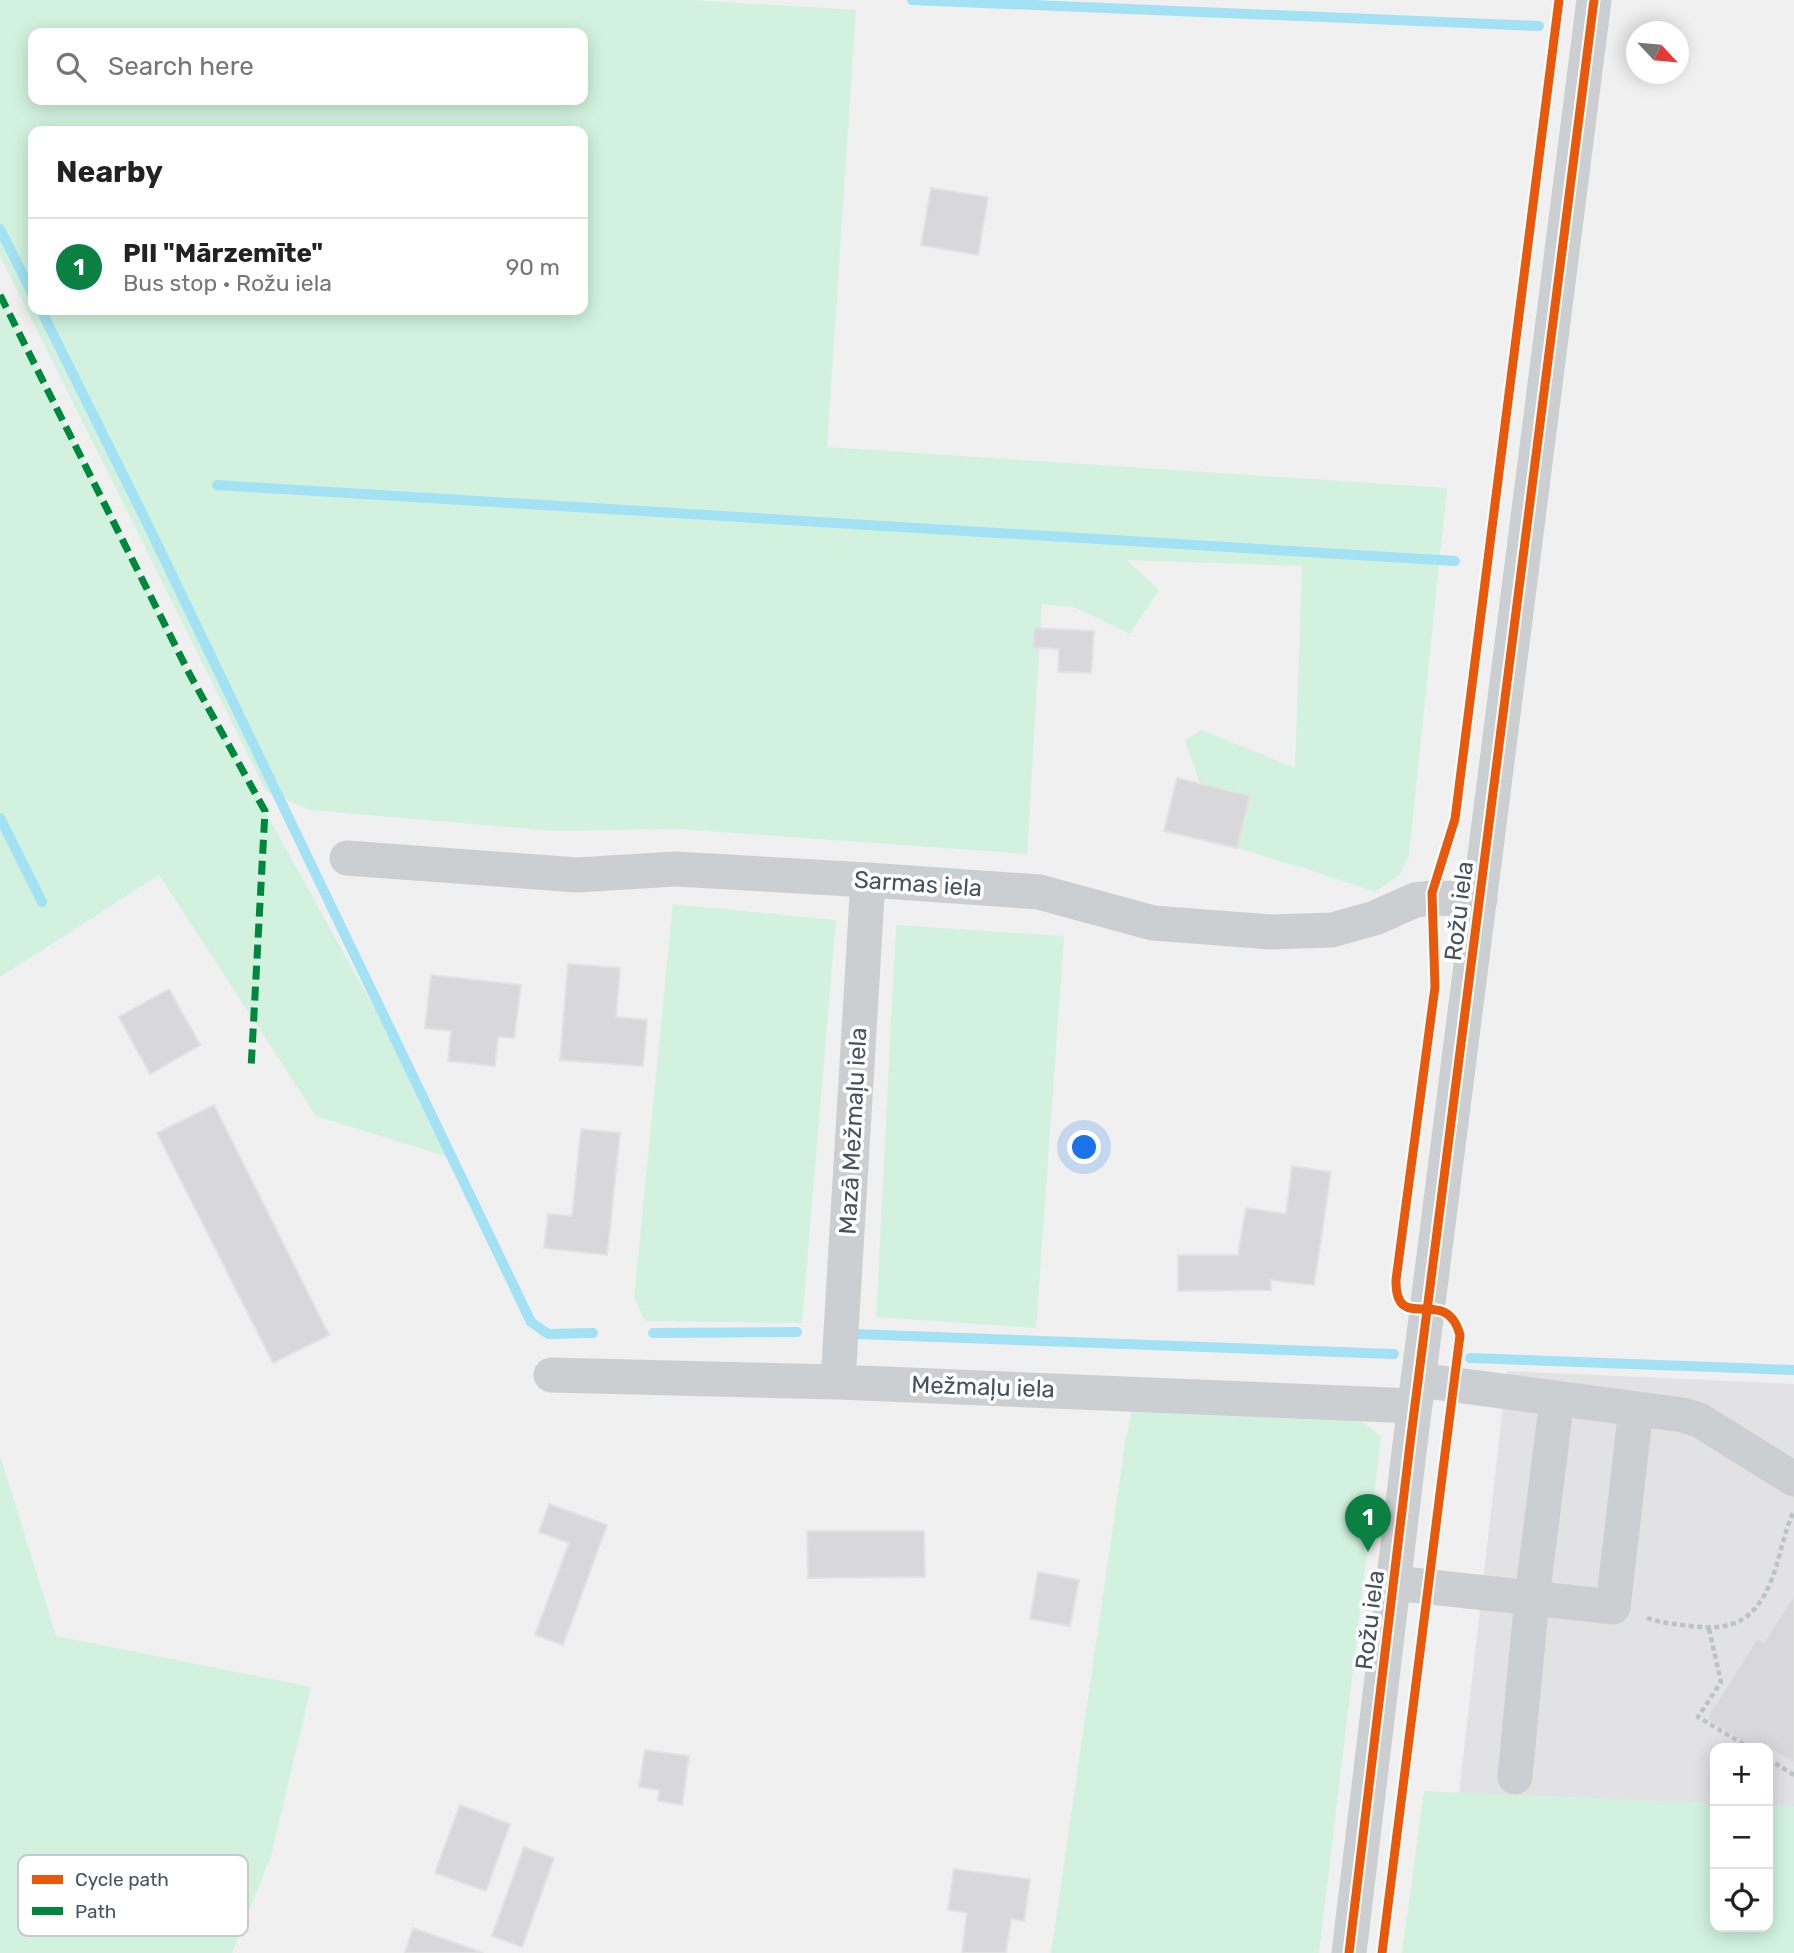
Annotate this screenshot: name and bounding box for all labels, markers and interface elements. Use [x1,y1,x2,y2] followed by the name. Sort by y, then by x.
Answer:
[1626,21,1689,84] north arrow
[28,28,588,105] search box
[52,48,90,86] icon: search
[108,51,254,82] text: Search here
[56,154,163,190] text: Nearby
[123,238,323,269] text: PII "Mārzemīte"
[73,253,85,281] text: 1
[506,253,560,281] text: 90 m
[123,269,332,297] text: Bus stop · Rožu iela
[1439,860,1479,962] street label: Rožu iela
[853,866,983,902] street label: Sarmas iela
[834,1027,872,1235] street label: Mazā Mežmaļu iela
[1067,1130,1101,1164] your location
[911,1370,1055,1404] street label: Mežmaļu iela
[1345,1494,1391,1552] pin: 1
[1350,1569,1390,1671] street label: Rožu iela
[1710,1743,1773,1932] map controls
[1710,1743,1773,1806] button: +
[1710,1806,1773,1869] button: −
[18,1855,248,1936] legend
[75,1868,169,1891] text: Cycle path
[1710,1869,1773,1932] button: locate
[75,1900,116,1923] text: Path

